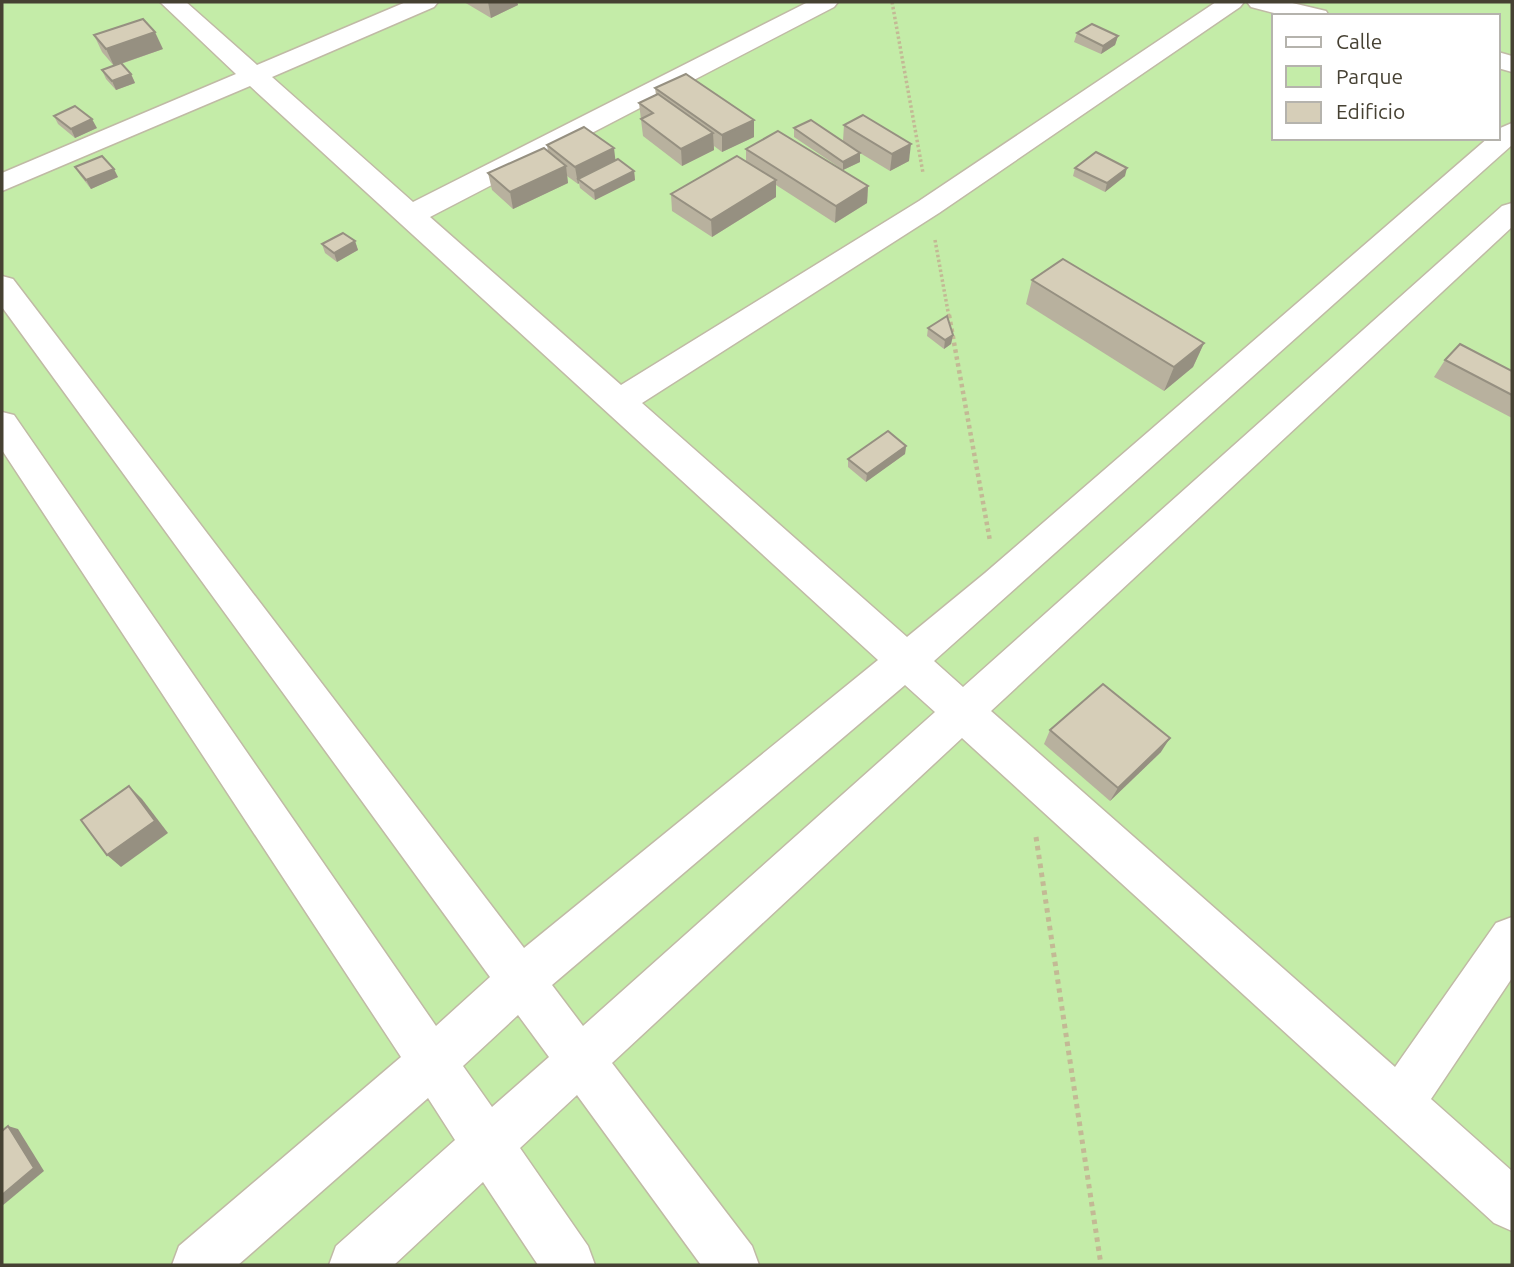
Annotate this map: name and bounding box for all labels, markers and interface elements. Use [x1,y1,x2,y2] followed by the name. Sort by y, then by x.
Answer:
[1272,14,1500,140] legend
[1336,29,1382,53] text: Calle
[1336,64,1403,88] text: Parque
[1336,99,1405,123] text: Edificio

